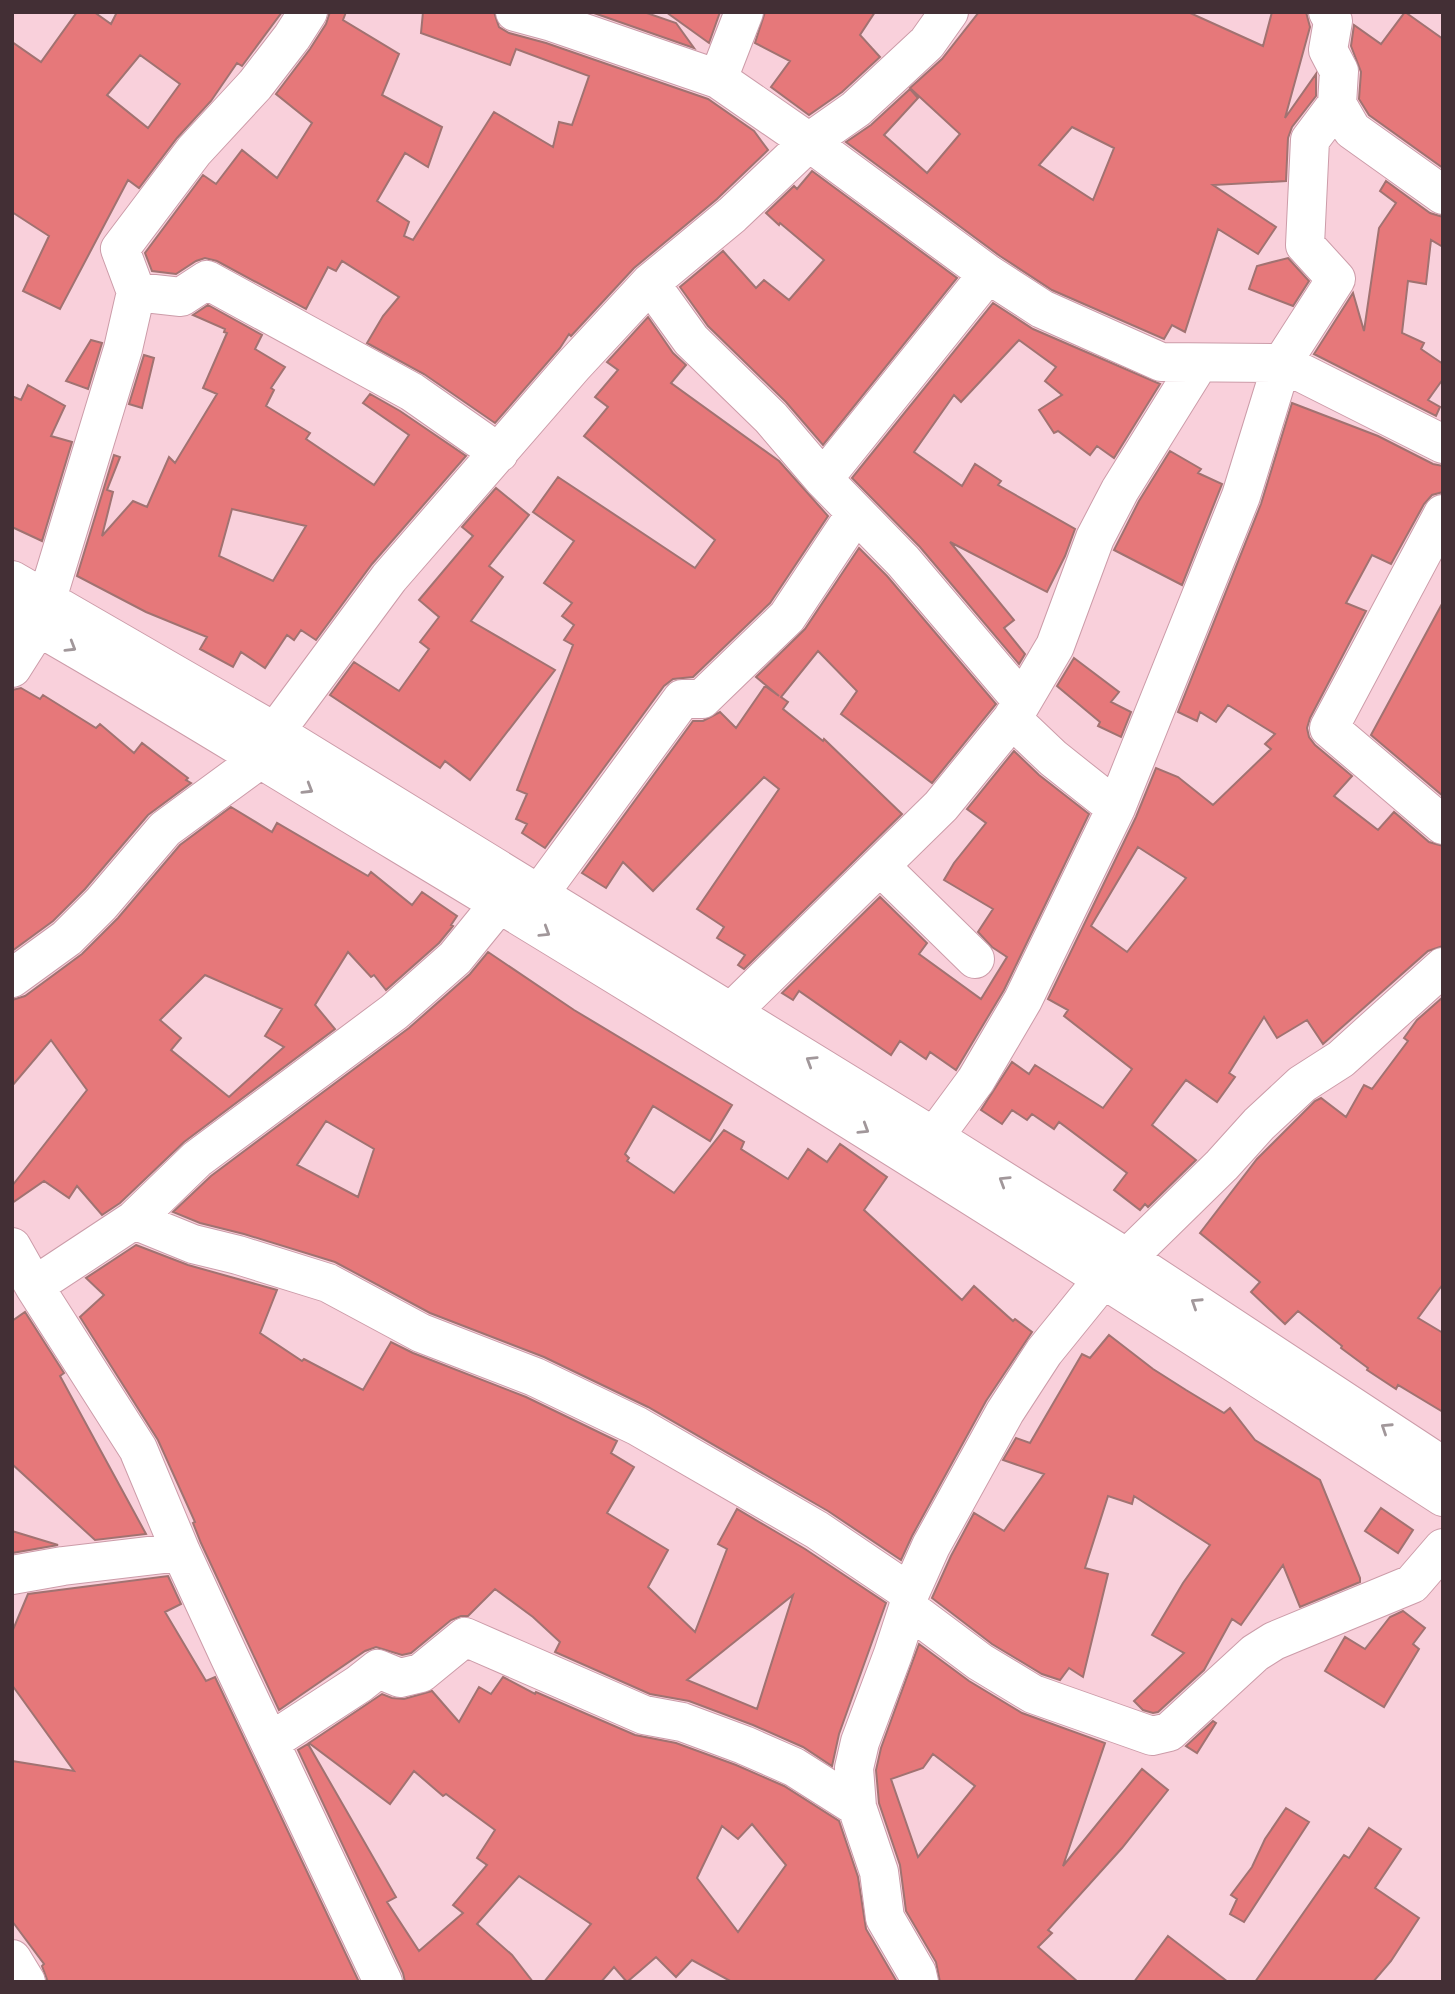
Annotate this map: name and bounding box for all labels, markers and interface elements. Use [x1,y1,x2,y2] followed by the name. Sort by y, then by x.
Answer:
[64,638,77,651] one-way arrow
[301,781,314,794] one-way arrow
[537,924,550,937] one-way arrow
[805,1056,818,1069] one-way arrow
[856,1120,869,1133] one-way arrow
[999,1176,1012,1189] one-way arrow
[1190,1299,1203,1312] one-way arrow
[1380,1424,1393,1437] one-way arrow

